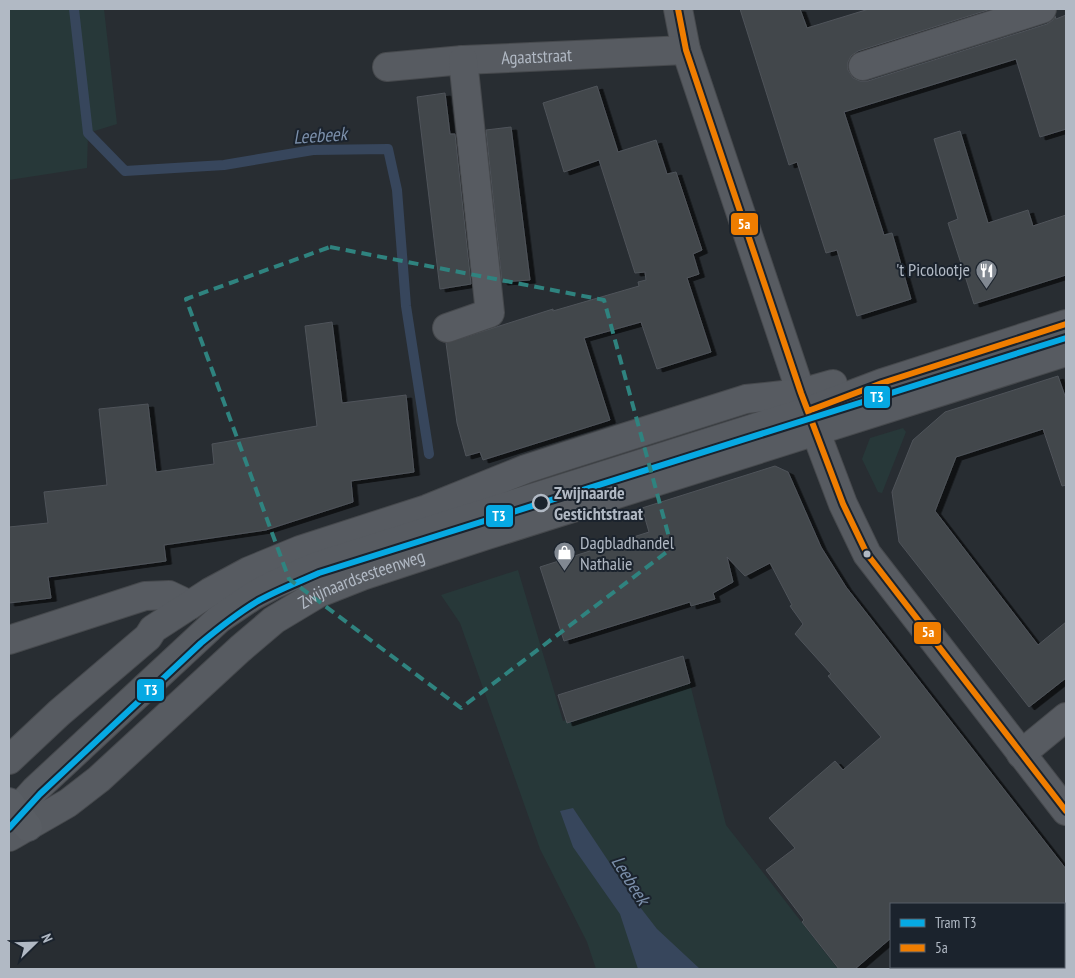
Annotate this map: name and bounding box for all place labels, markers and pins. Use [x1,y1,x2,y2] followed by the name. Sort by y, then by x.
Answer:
[896,258,970,281] place label: 't Picolootje
[974,258,998,289] restaurant icon: 't Picolootje
[554,481,644,525] place label: Zwijnaarde Gestichtstraat
[532,494,550,512] marker: Zwijnaarde Gestichtstraat
[580,531,675,575] place label: Dagbladhandel Nathalie
[552,541,576,572] shop icon: Dagbladhandel Nathalie
[862,549,872,559] unlabelled marker

